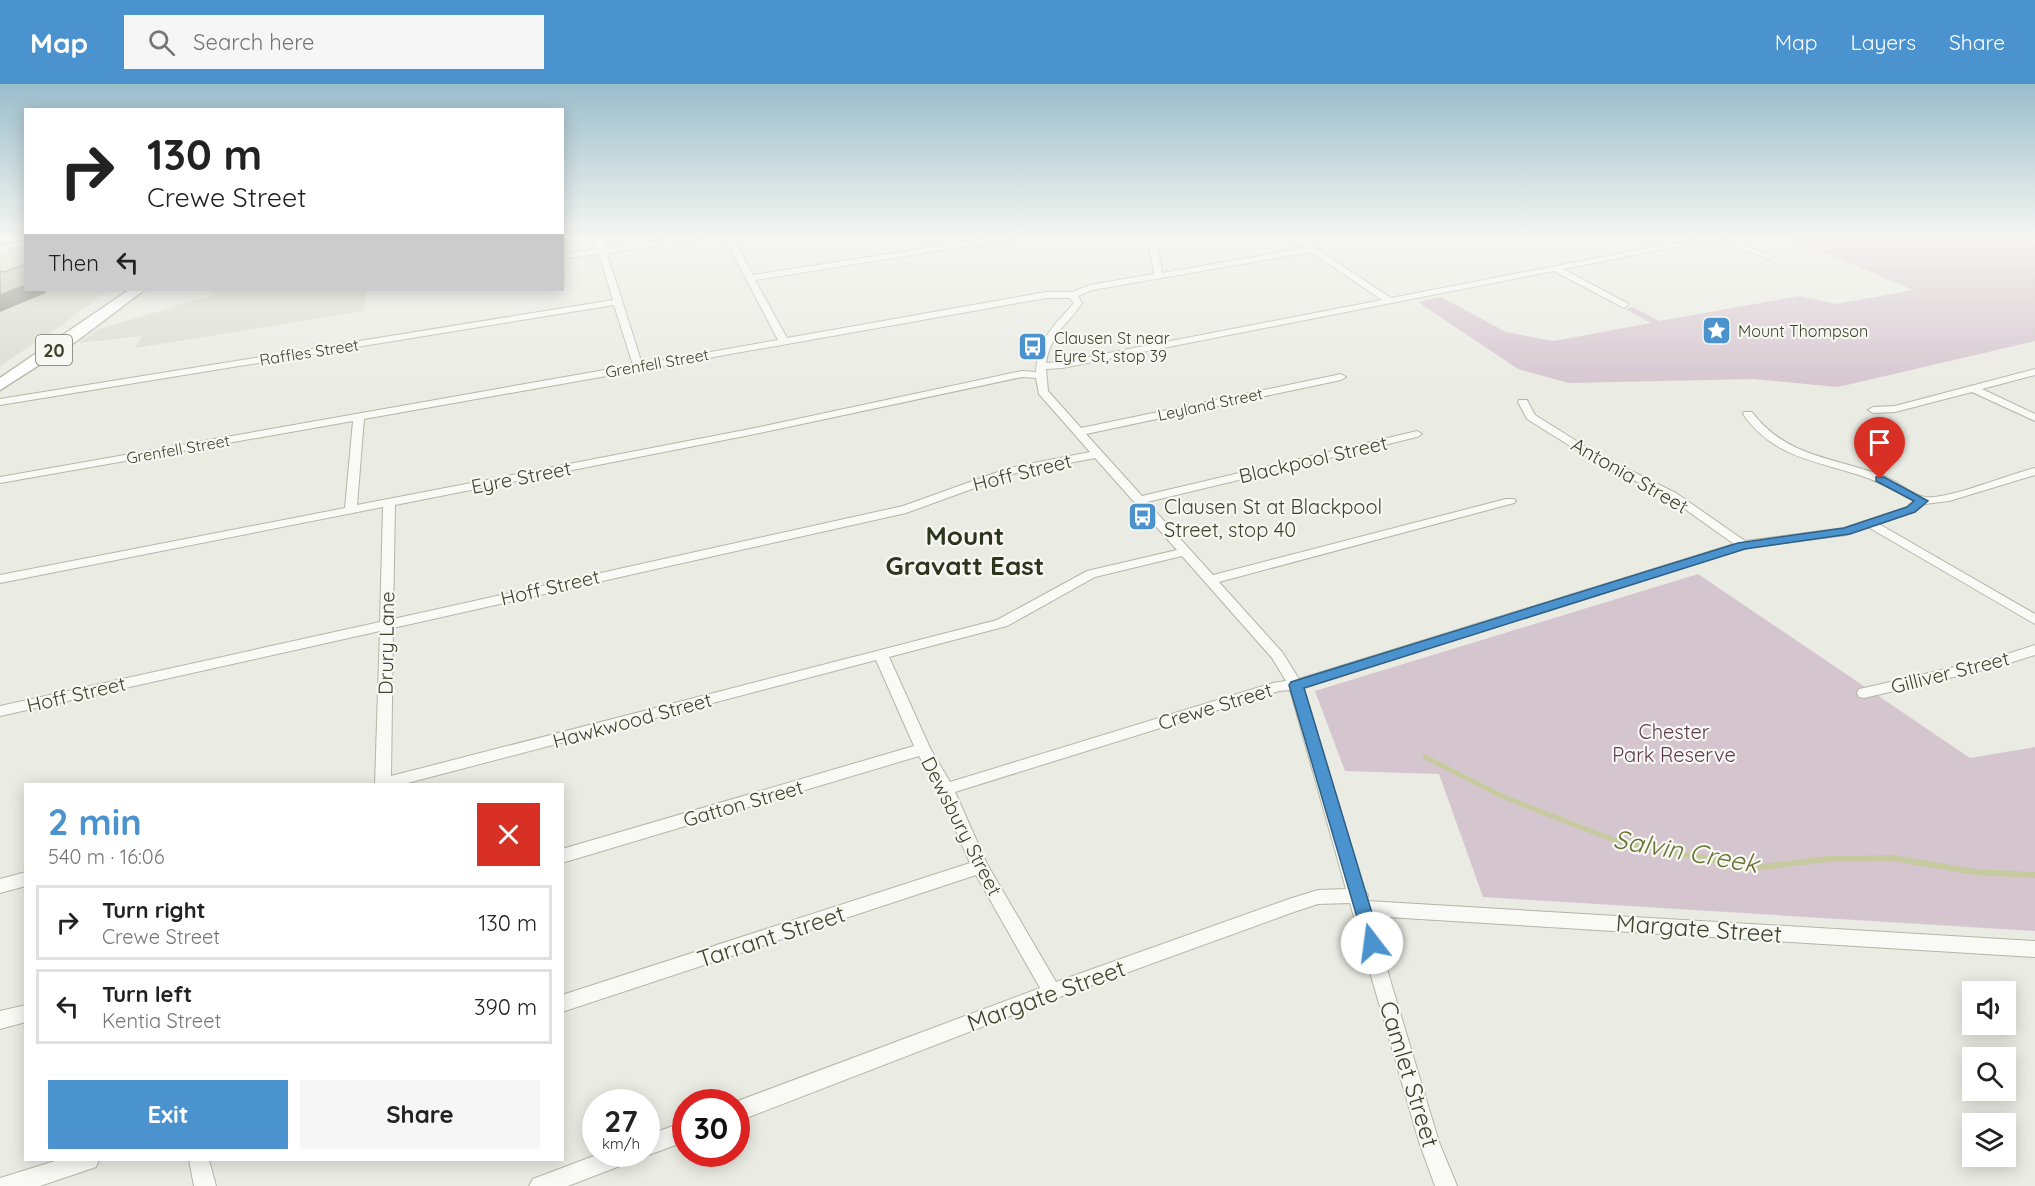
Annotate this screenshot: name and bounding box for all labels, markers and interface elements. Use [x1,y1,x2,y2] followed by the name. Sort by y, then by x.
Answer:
[124,15,544,69] search box
[30,25,88,60] text: Map
[145,26,178,59] icon: search
[193,28,315,56] text: Search here
[1775,29,1818,55] text: Map
[1851,29,1916,55] text: Layers
[1949,29,2005,55] text: Share
[147,128,262,181] text: 130 m
[48,132,126,210] icon: right
[147,180,306,214] text: Crewe Street
[111,246,144,279] icon: left
[48,249,99,277] text: Then
[1701,315,1733,347] place icon: Mount Thompson
[1738,321,1868,341] place label: Mount Thompson
[1054,328,1170,366] place label: Clausen St near Eyre St, stop 39
[1017,331,1049,363] bus stop icon: Clausen St near Eyre St, stop 39
[258,334,360,370] street label: Raffles Street
[36,335,72,365] road number: 20
[604,344,710,382] street label: Grenfell Street
[1156,383,1264,425] street label: Leyland Street
[1854,417,1905,479] pin
[1863,426,1896,459] icon: arrive
[125,430,231,468] street label: Grenfell Street
[1236,430,1390,488] street label: Blackpool Street
[1567,431,1693,519] street label: Antonia Street
[970,448,1074,496] street label: Hoff Street
[469,455,573,499] street label: Eyre Street
[1164,494,1382,542] place label: Clausen St at Blackpool Street, stop 40
[1127,501,1159,533] bus stop icon: Clausen St at Blackpool Street, stop 40
[886,519,1044,582] district label: Mount Gravatt East
[498,563,602,611] street label: Hoff Street
[373,591,399,695] street label: Drury Lane
[1888,645,2012,699] street label: Gilliver Street
[24,670,128,718] street label: Hoff Street
[1155,677,1275,735] street label: Crewe Street
[550,687,714,753] street label: Hawkwood Street
[1612,719,1736,767] park label: Chester Park Reserve
[916,752,1008,900] street label: Dewsbury Street
[680,774,806,832] street label: Gatton Street
[48,799,142,844] text: 2 min
[477,803,540,866] button: close
[1611,822,1763,880] water label: Salvin Creek
[48,844,164,869] text: 540 m · 16:06
[102,896,206,924] text: Turn right
[693,898,849,974] street label: Tarrant Street
[51,906,84,939] icon: right
[1615,907,1783,949] street label: Margate Street
[478,909,537,937] text: 130 m
[1340,911,1404,975] position arrow
[102,924,220,949] text: Crewe Street
[963,952,1129,1038] street label: Margate Street
[102,980,192,1008] text: Turn left
[1962,981,2016,1167] map controls
[1962,981,2016,1035] button: sound
[51,990,84,1023] icon: left
[474,993,537,1021] text: 390 m
[1374,997,1446,1151] street label: Camlet Street
[102,1008,221,1033] text: Kentia Street
[1962,1047,2016,1101] button: search
[48,1080,288,1149] button: Exit
[300,1080,540,1149] button: Share
[672,1089,750,1167] speed limit sign: 30
[604,1102,638,1140] text: 27
[1962,1113,2016,1167] button: layers
[602,1134,640,1153] text: km/h

